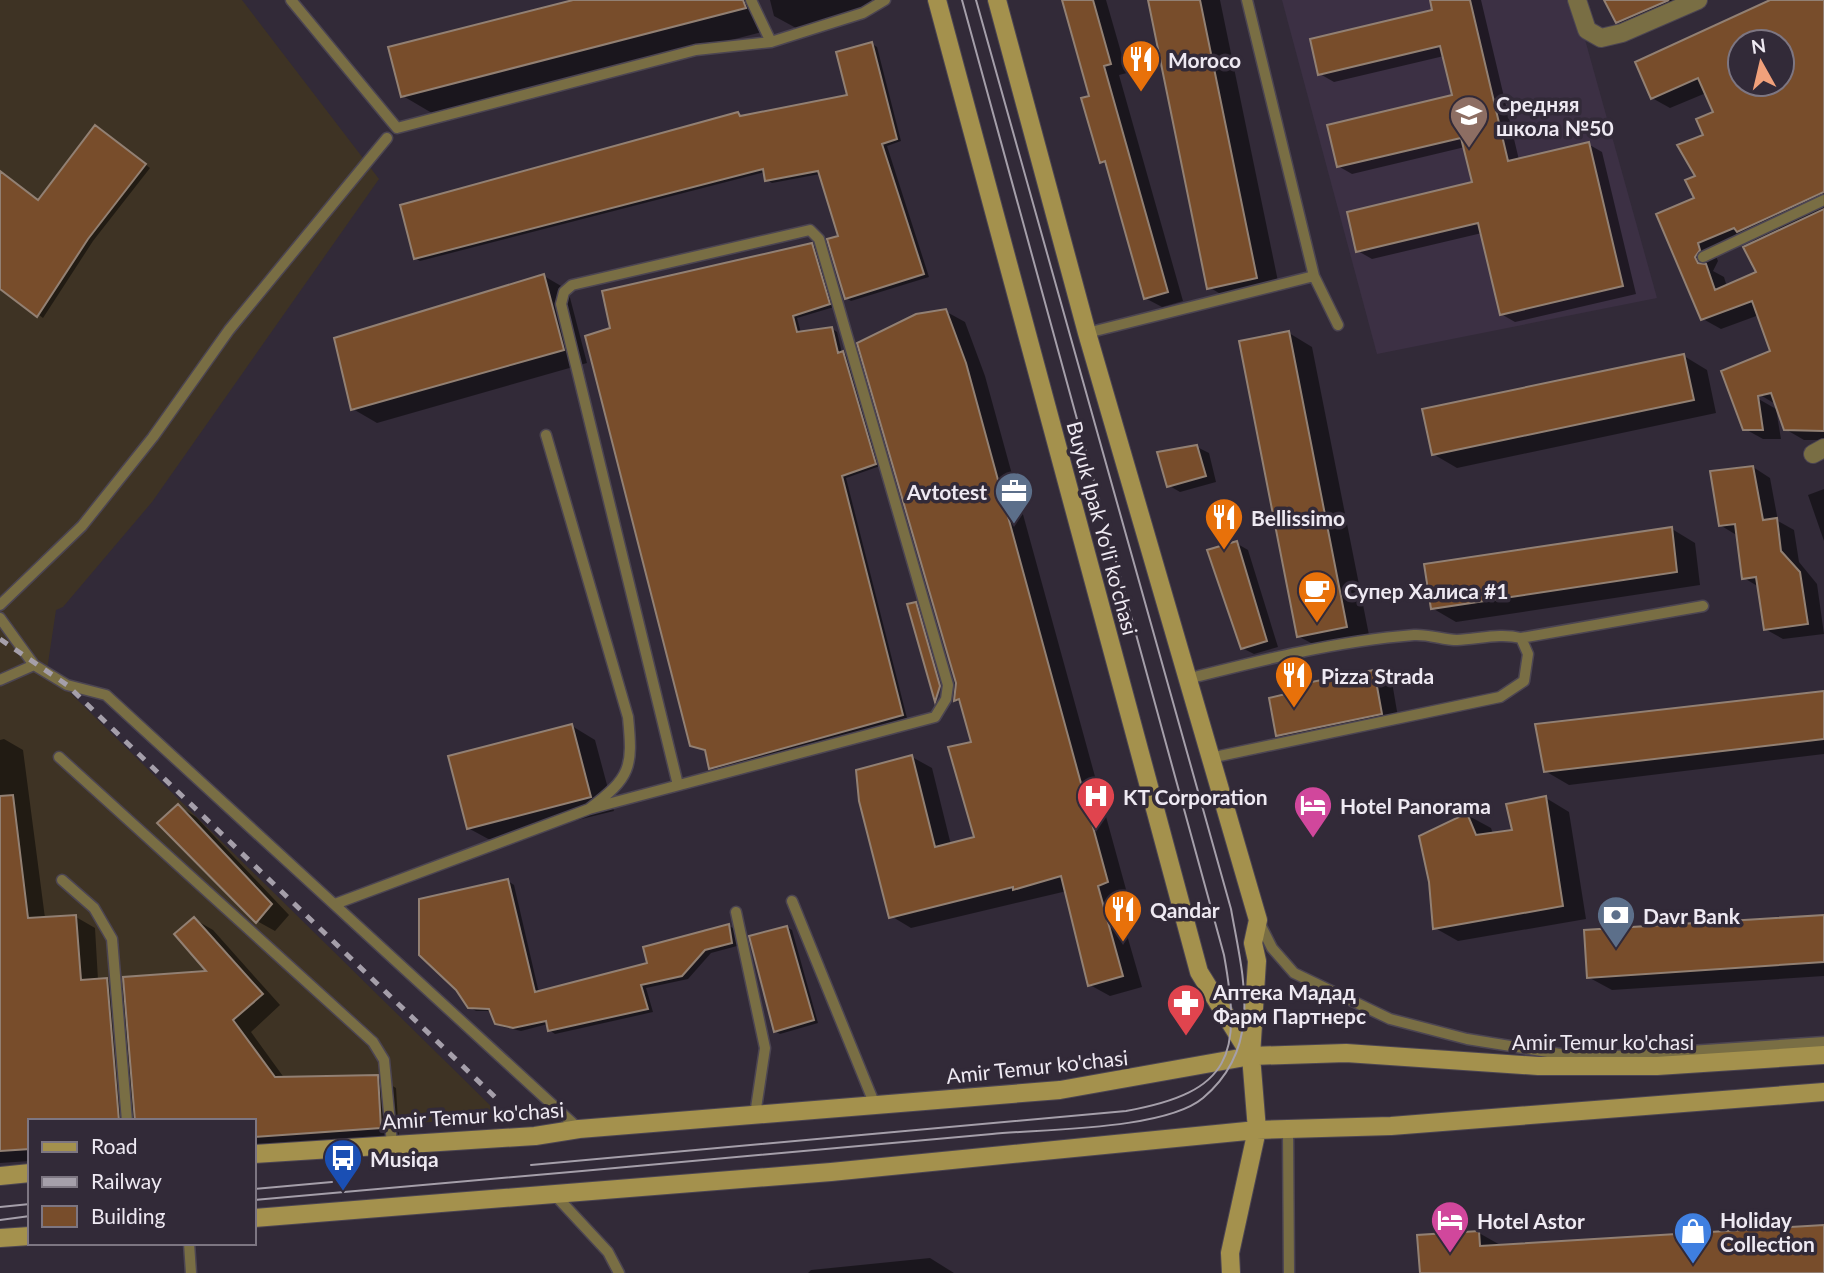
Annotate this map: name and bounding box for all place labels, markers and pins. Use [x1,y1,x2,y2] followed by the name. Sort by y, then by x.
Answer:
[1120,38,1162,93] restaurant icon: Moroco
[1168,47,1241,72] place label: Moroco
[1496,91,1614,140] place label: Средняя школа №50
[1448,94,1490,149] school or university icon: Средняя школа №50
[993,470,1035,525] office icon: Avtotest
[906,479,987,504] place label: Avtotest
[1203,496,1245,551] restaurant icon: Bellissimo
[1251,505,1345,530] place label: Bellissimo
[1296,569,1338,624] cafe icon: Супер Халиса #1
[1344,578,1508,603] place label: Супер Халиса #1
[1273,654,1315,709] restaurant icon: Pizza Strada
[1321,663,1434,688] place label: Pizza Strada
[1075,775,1117,830] hospital icon: KT Corporation
[1123,784,1268,809] place label: KT Corporation
[1292,784,1334,839] hotel icon: Hotel Panorama
[1340,793,1491,818] place label: Hotel Panorama
[1102,888,1144,943] restaurant icon: Qandar
[1595,894,1637,949] bank icon: Davr Bank
[1150,897,1220,922] place label: Qandar
[1643,903,1741,928] place label: Davr Bank
[1212,979,1366,1028] place label: Аптека Мадад Фарм Партнерс
[1165,982,1207,1037] pharmacy icon: Аптека Мадад Фарм Партнерс
[322,1137,364,1192] bus stop icon: Musiqa
[370,1146,439,1171] place label: Musiqa
[1429,1199,1471,1254] hotel icon: Hotel Astor
[1720,1207,1815,1256] place label: Holiday Collection
[1477,1208,1585,1233] place label: Hotel Astor
[1672,1210,1714,1265] shop icon: Holiday Collection

